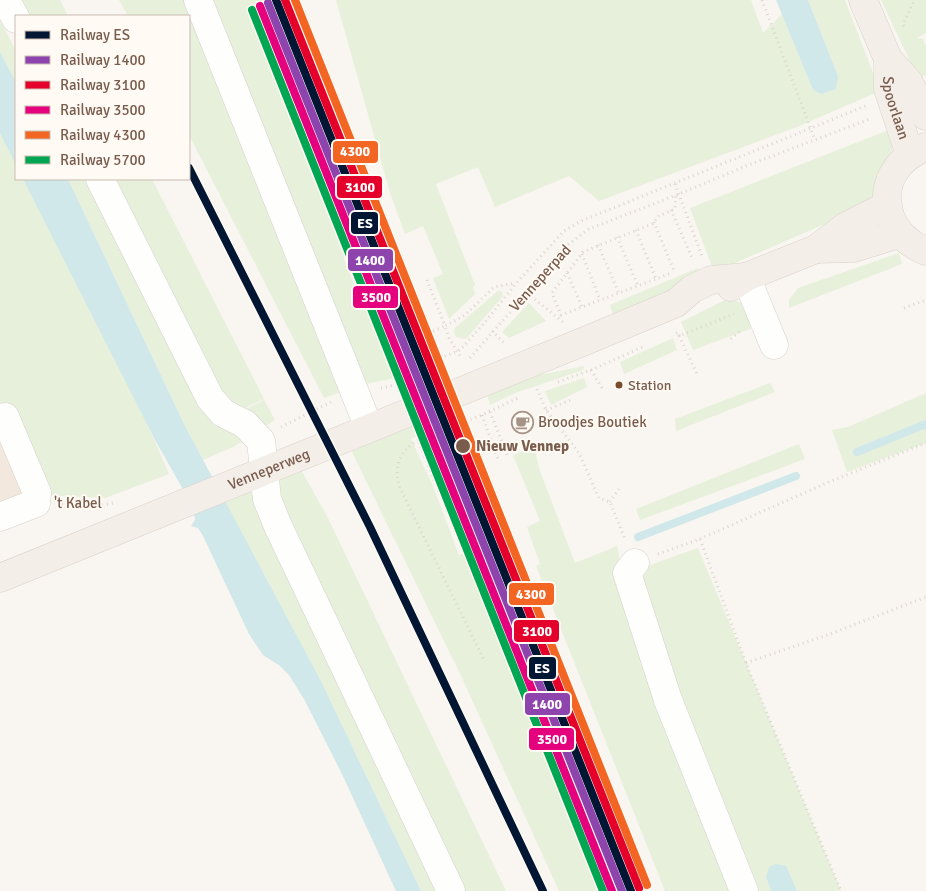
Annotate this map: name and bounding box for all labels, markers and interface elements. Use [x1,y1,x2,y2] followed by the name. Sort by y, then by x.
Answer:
[15,15,190,180] legend
[60,26,130,44] text: Railway ES
[60,51,146,69] text: Railway 1400
[60,76,146,94] text: Railway 3100
[879,76,913,142] street label: Spoorlaan
[60,101,146,119] text: Railway 3500
[60,126,146,144] text: Railway 4300
[332,140,379,164] line badge: 4300
[340,143,371,160] text: 4300
[60,151,146,169] text: Railway 5700
[336,175,383,199] line badge: 3100
[345,179,376,196] text: 3100
[350,211,379,235] line badge: ES
[357,215,373,232] text: ES
[505,241,575,315] street label: Venneperpad
[347,248,394,272] line badge: 1400
[355,252,386,269] text: 1400
[352,285,399,309] line badge: 3500
[361,289,392,306] text: 3500
[628,377,671,394] place label: Station
[614,380,624,390] marker: Station
[510,410,534,434] cafe icon: Broodjes Boutiek
[538,413,647,431] place label: Broodjes Boutiek
[454,437,472,455] marker: Nieuw Vennep
[476,437,569,455] place label: Nieuw Vennep
[225,444,312,494] street label: Venneperweg
[54,494,102,512] street label: 't Kabel
[508,582,555,606] line badge: 4300
[516,586,547,603] text: 4300
[513,619,560,643] line badge: 3100
[522,623,553,640] text: 3100
[528,656,557,680] line badge: ES
[534,660,550,677] text: ES
[524,692,571,716] line badge: 1400
[532,696,563,713] text: 1400
[528,727,575,751] line badge: 3500
[537,731,568,748] text: 3500

